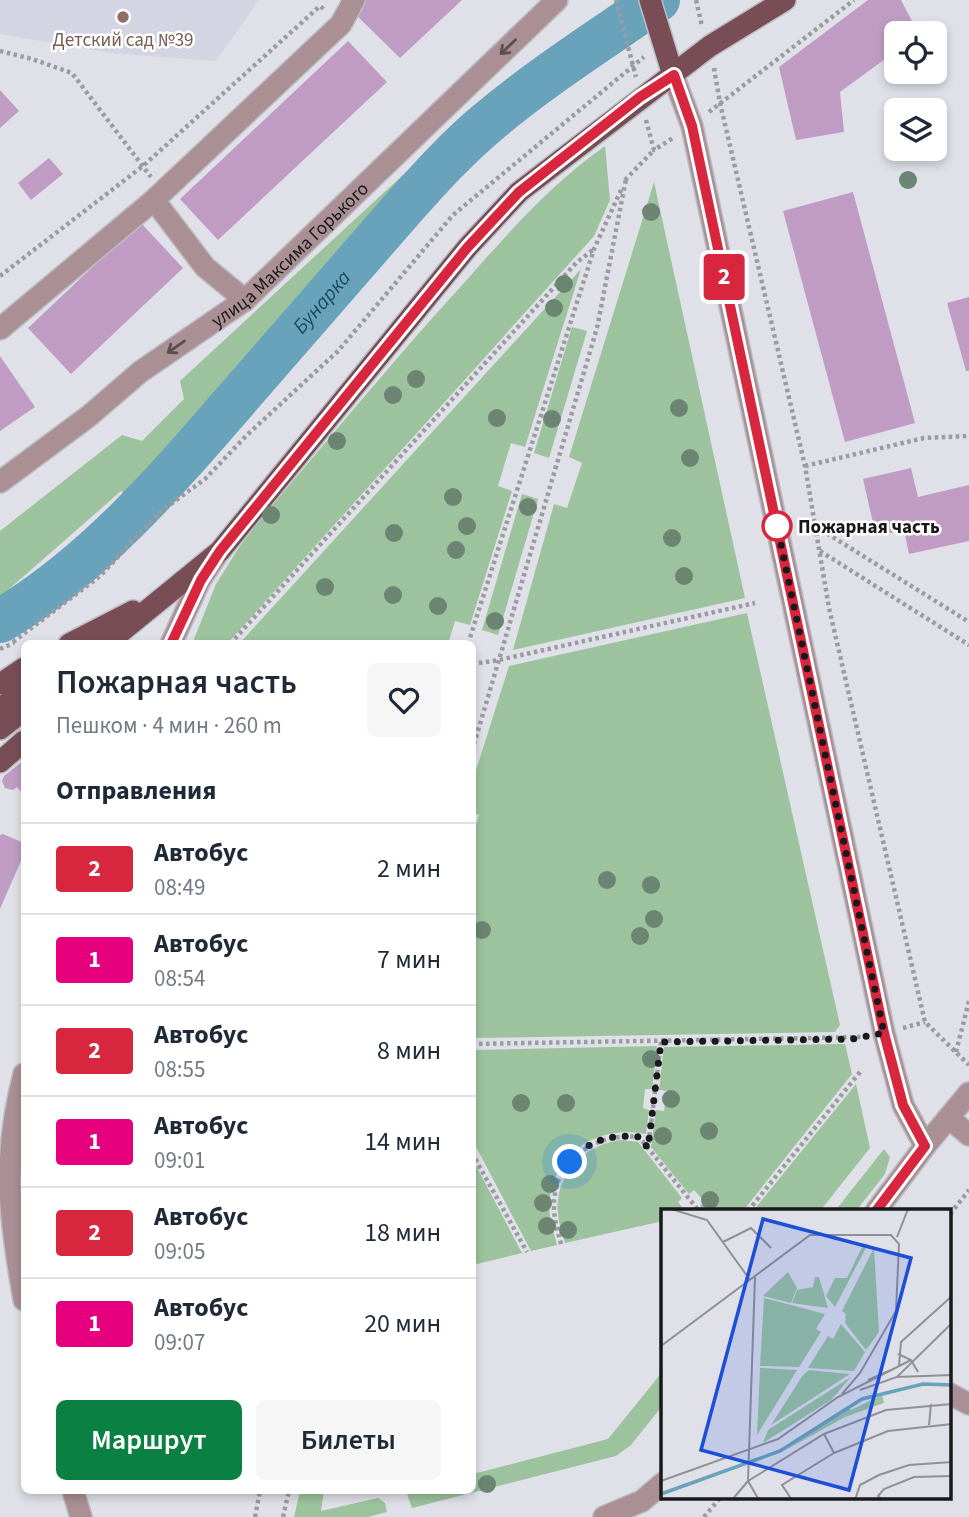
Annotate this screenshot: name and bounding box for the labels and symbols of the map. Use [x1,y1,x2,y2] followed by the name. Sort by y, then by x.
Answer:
[115,9,131,25] marker: Детский сад №39
[52,27,194,54] place label: Детский сад №39
[500,39,517,56] one-way arrow
[206,176,375,335] street label: улица Максима Горького
[701,254,747,300] line badge: 2
[286,264,358,340] water label: Бунарка
[167,340,186,354] one-way arrow
[762,511,792,541] marker: Пожарная часть
[798,514,940,541] place label: Пожарная часть
[552,1144,587,1179] your location
[661,1209,951,1500] inset map

